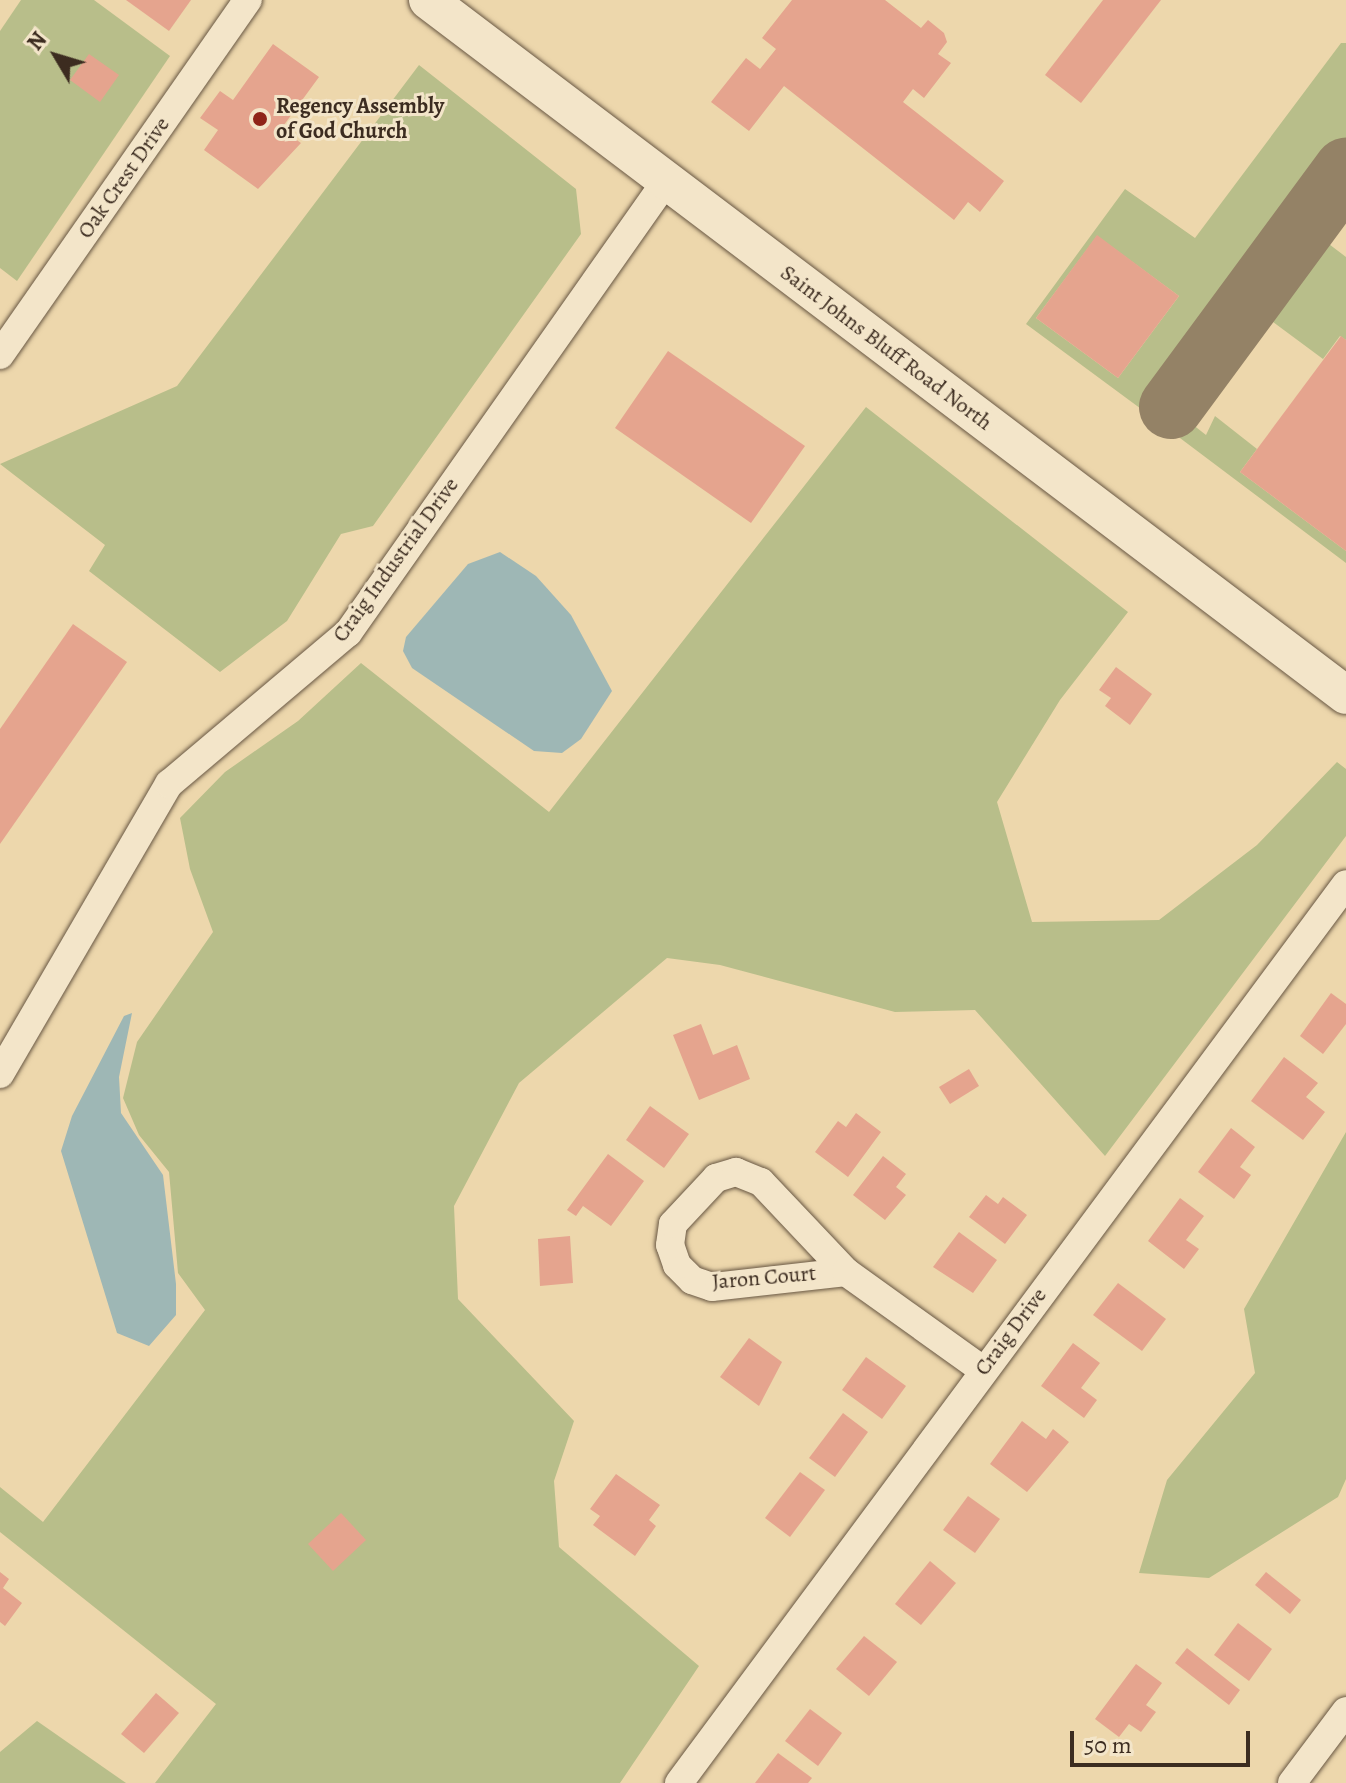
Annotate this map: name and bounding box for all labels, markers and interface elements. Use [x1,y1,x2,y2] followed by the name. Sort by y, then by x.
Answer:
[16,16,96,96] north arrow
[20,26,54,57] text: N
[276,93,444,144] place label: Regency Assembly of God Church
[251,110,269,128] marker: Regency Assembly of God Church
[72,112,176,244] street label: Oak Crest Drive
[775,260,997,436] street label: Saint Johns Bluff Road North
[327,473,465,647] street label: Craig Industrial Drive
[711,1260,817,1296] street label: Jaron Court
[970,1283,1052,1381] street label: Craig Drive
[1074,1715,1254,1765] scale bar
[1084,1729,1132,1761] text: 50 m

